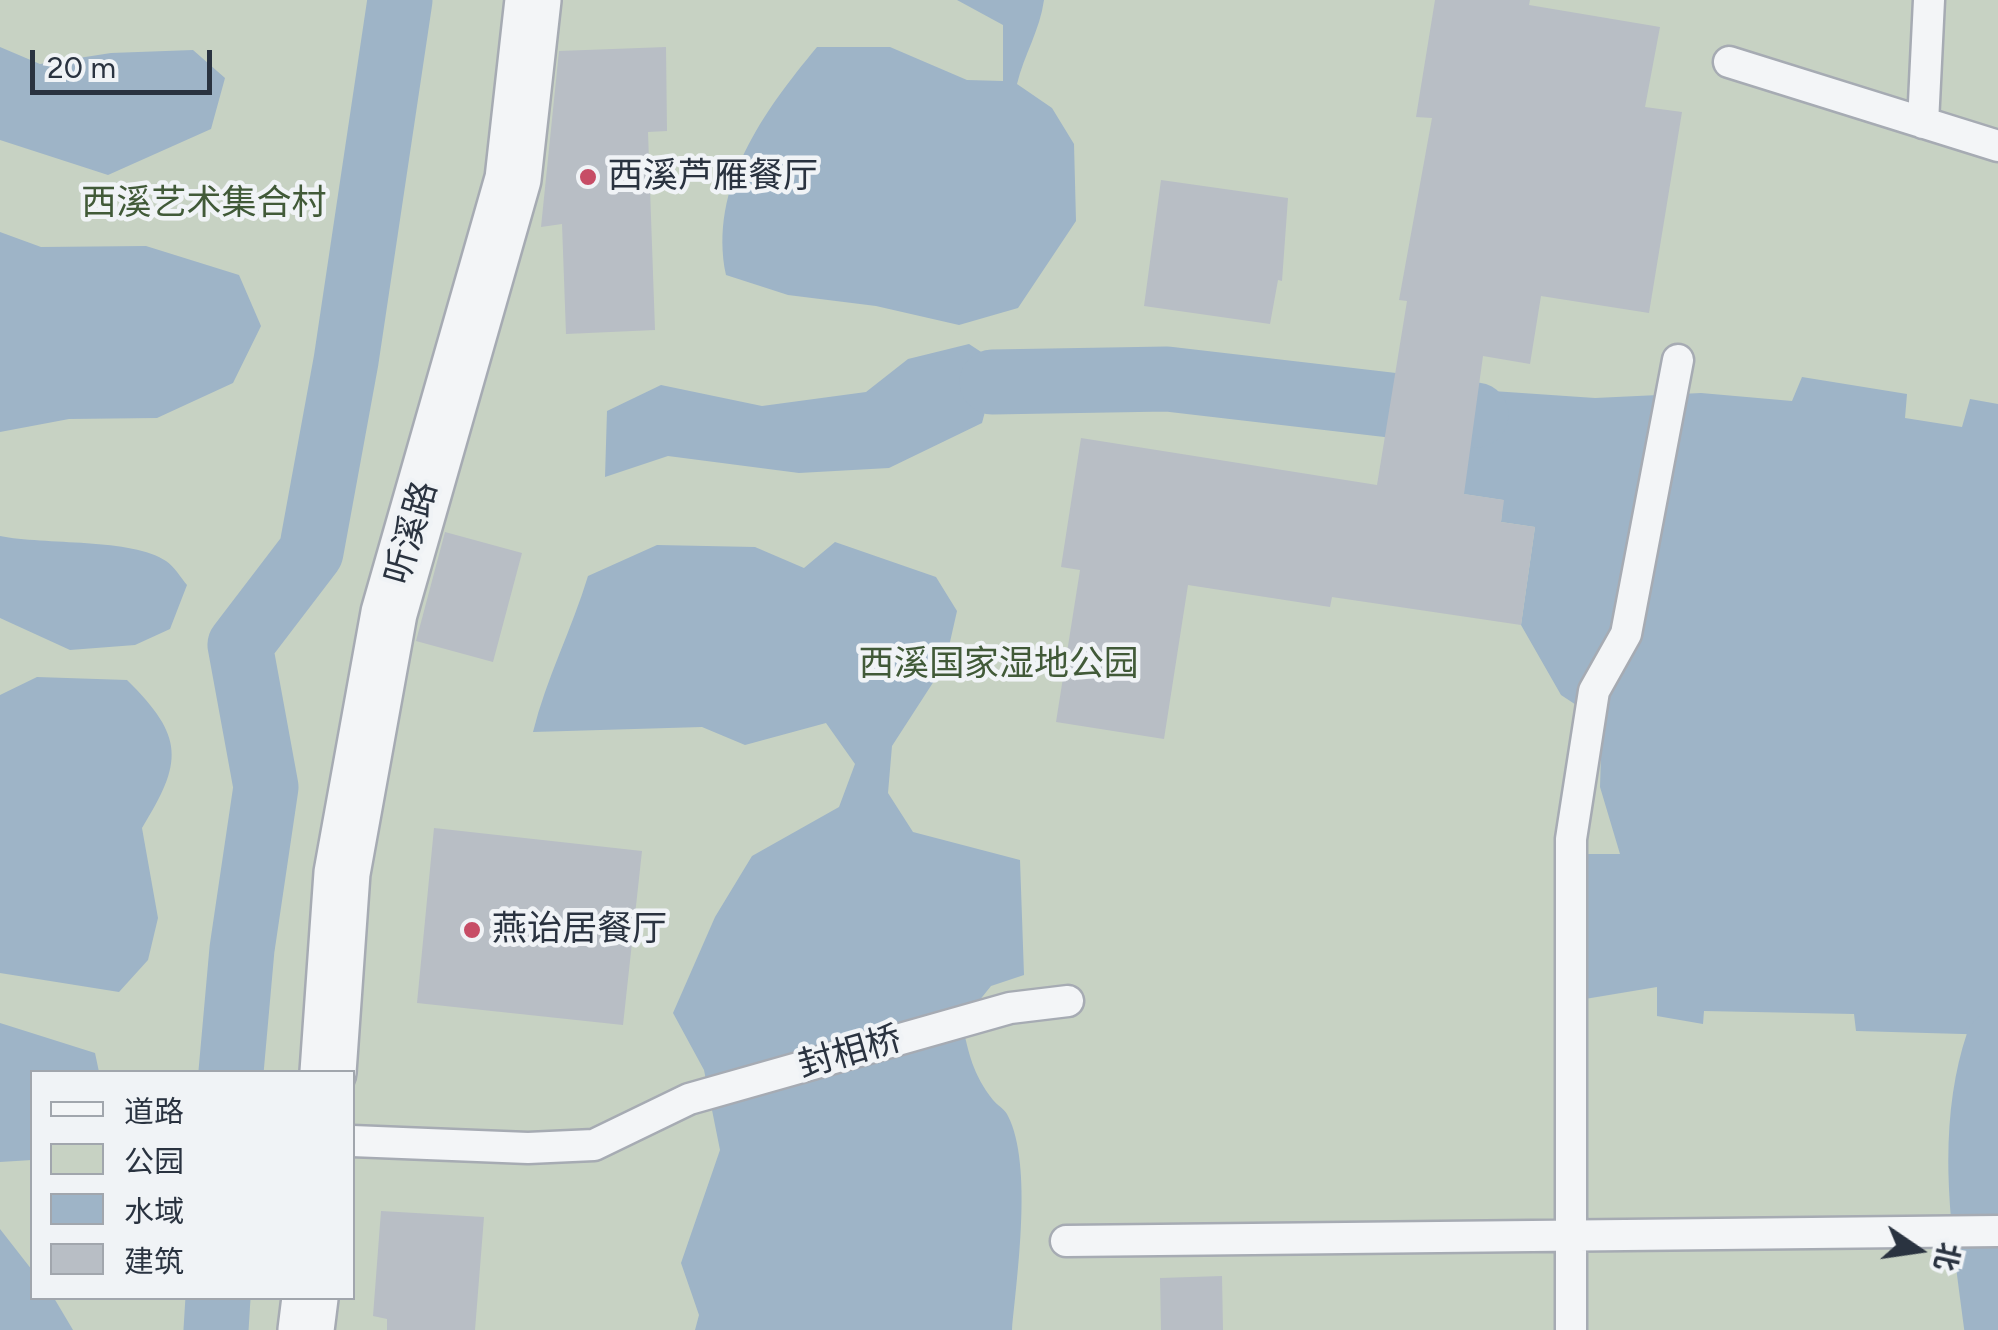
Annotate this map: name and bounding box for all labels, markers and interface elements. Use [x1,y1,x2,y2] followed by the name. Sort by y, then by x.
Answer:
[35,30,218,92] scale bar
[47,49,116,86] text: 20 m
[608,156,818,198] place label: 西溪芦雁餐厅
[577,166,599,188] marker: 西溪芦雁餐厅
[82,183,326,225] park label: 西溪艺术集合村
[377,477,447,589] street label: 听溪路
[859,644,1139,686] park label: 西溪国家湿地公园
[492,909,667,951] place label: 燕诒居餐厅
[461,919,483,941] marker: 燕诒居餐厅
[794,1018,906,1088] street label: 封相桥
[30,1070,355,1300] legend
[124,1093,184,1130] text: 道路
[124,1143,184,1180] text: 公园
[124,1193,184,1230] text: 水域
[1868,1200,1968,1300] north arrow
[1928,1239,1967,1274] text: 北
[124,1243,184,1280] text: 建筑

